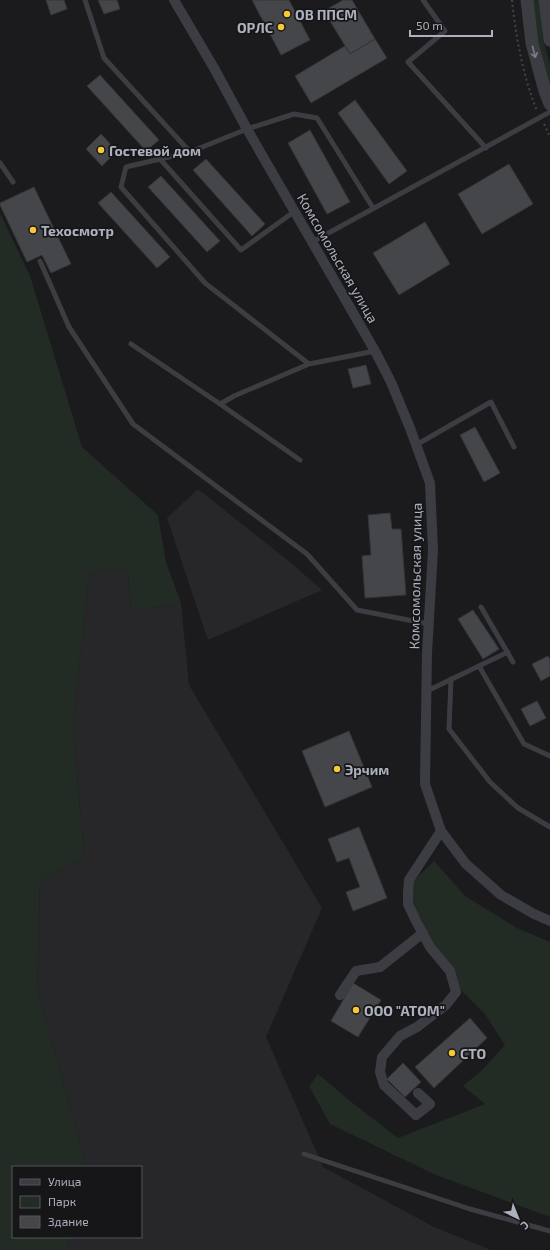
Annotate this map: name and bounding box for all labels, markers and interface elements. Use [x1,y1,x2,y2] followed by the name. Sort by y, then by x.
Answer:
[295,6,357,23] place label: ОВ ППСМ
[282,9,292,19] marker: ОВ ППСМ
[410,12,492,38] scale bar
[416,18,443,32] text: 50 m
[237,19,273,36] place label: ОРЛС
[276,22,286,32] marker: ОРЛС
[531,46,538,59] one-way arrow
[109,142,201,159] place label: Гостевой дом
[96,145,106,155] marker: Гостевой дом
[294,190,382,326] street label: Комсомольская улица
[41,222,114,239] place label: Техосмотр
[28,225,38,235] marker: Техосмотр
[405,502,425,650] street label: Комсомольская улица
[345,761,389,778] place label: Эрчим
[332,764,342,774] marker: Эрчим
[364,1002,445,1019] place label: ООО "АТОМ"
[351,1005,361,1015] marker: ООО "АТОМ"
[460,1045,486,1062] place label: СТО
[447,1048,457,1058] marker: СТО
[12,1166,142,1238] legend
[48,1174,81,1188] text: Улица
[48,1194,77,1208] text: Парк
[498,1198,538,1238] north arrow
[48,1214,89,1228] text: Здание
[518,1219,532,1233] text: С

